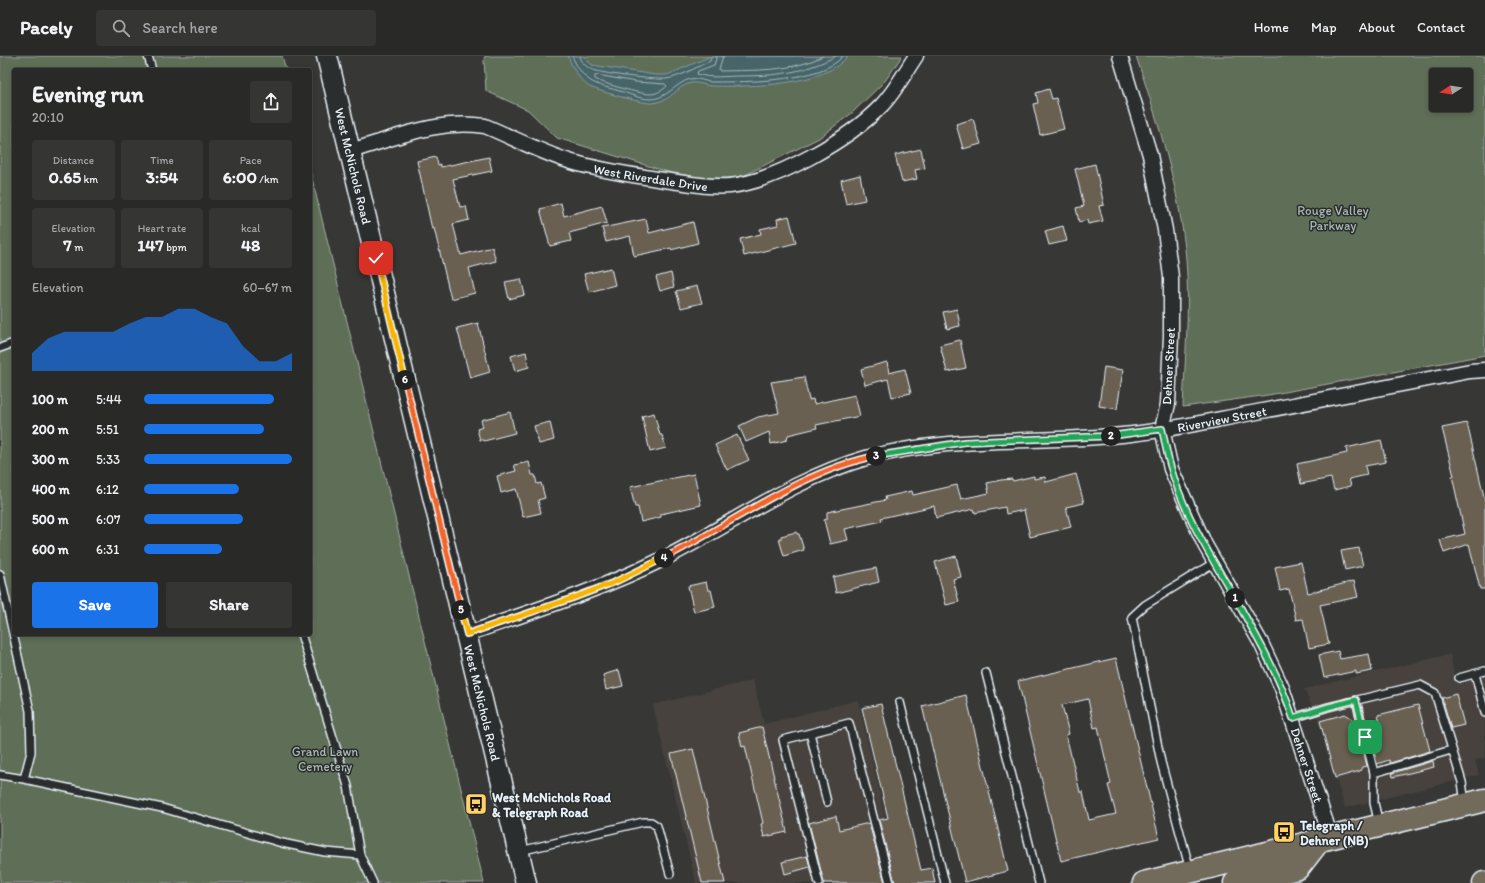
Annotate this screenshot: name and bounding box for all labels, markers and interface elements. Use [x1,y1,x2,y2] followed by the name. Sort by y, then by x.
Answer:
[96,10,376,46] search box
[20,16,72,39] text: Pacely
[110,17,132,39] icon: search
[142,19,218,37] text: Search here
[1254,19,1289,36] text: Home
[1311,19,1337,36] text: Map
[1359,19,1395,36] text: About
[1417,19,1465,36] text: Contact
[1429,68,1473,112] north arrow
[1429,68,1473,112] map controls
[32,81,144,108] text: Evening run
[250,81,292,123] button: share
[332,106,374,226] street label: West McNichols Road
[32,110,64,125] text: 20:10
[53,154,94,167] text: Distance
[150,154,174,167] text: Time
[240,154,262,167] text: Pace
[592,161,708,194] street label: West Riverdale Drive
[49,167,81,187] text: 0.65
[146,167,178,187] text: 3:54
[223,167,257,187] text: 6:00
[81,173,98,186] text: km
[257,173,279,186] text: /km
[1297,203,1369,233] park label: Rouge Valley Parkway
[51,222,95,235] text: Elevation
[138,222,186,235] text: Heart rate
[241,222,260,235] text: kcal
[63,235,72,255] text: 7
[137,235,164,255] text: 147
[241,235,260,255] text: 48
[72,241,83,254] text: m
[164,241,187,254] text: bpm
[359,241,393,275] pin
[365,247,387,269] icon: check
[32,280,84,295] text: Elevation
[243,280,292,295] text: 60–67 m
[1159,327,1178,405] street label: Dehner Street
[395,370,415,390] pin: 6
[402,373,408,386] text: 6
[32,392,68,407] text: 100 m
[96,392,122,407] text: 5:44
[1176,403,1268,435] street label: Riverview Street
[32,422,69,437] text: 200 m
[96,422,119,437] text: 5:51
[1101,426,1121,446] pin: 2
[1108,429,1114,442] text: 2
[866,446,886,466] pin: 3
[873,449,879,462] text: 3
[32,452,69,467] text: 300 m
[96,452,120,467] text: 5:33
[32,482,70,497] text: 400 m
[96,482,119,497] text: 6:12
[32,512,69,527] text: 500 m
[96,512,121,527] text: 6:07
[32,542,69,557] text: 600 m
[96,542,119,557] text: 6:31
[654,548,674,568] pin: 4
[661,551,667,564] text: 4
[32,582,158,628] button: Save
[166,582,292,628] button: Share
[1225,588,1245,608] pin: 1
[1232,591,1238,604] text: 1
[451,600,471,620] pin: 5
[458,603,464,616] text: 5
[461,643,503,762] street label: West McNichols Road
[1348,720,1382,754] pin
[1288,726,1326,805] street label: Dehner Street
[1354,726,1376,748] icon: arrive
[292,744,358,774] park label: Grand Lawn Cemetery
[492,790,612,821] place label: West McNichols Road & Telegraph Road
[463,791,489,817] bus stop icon: West McNichols Road & Telegraph Road
[1299,818,1368,849] place label: Telegraph / Dehner (NB)
[1271,819,1297,845] bus stop icon: Telegraph / Dehner (NB)

